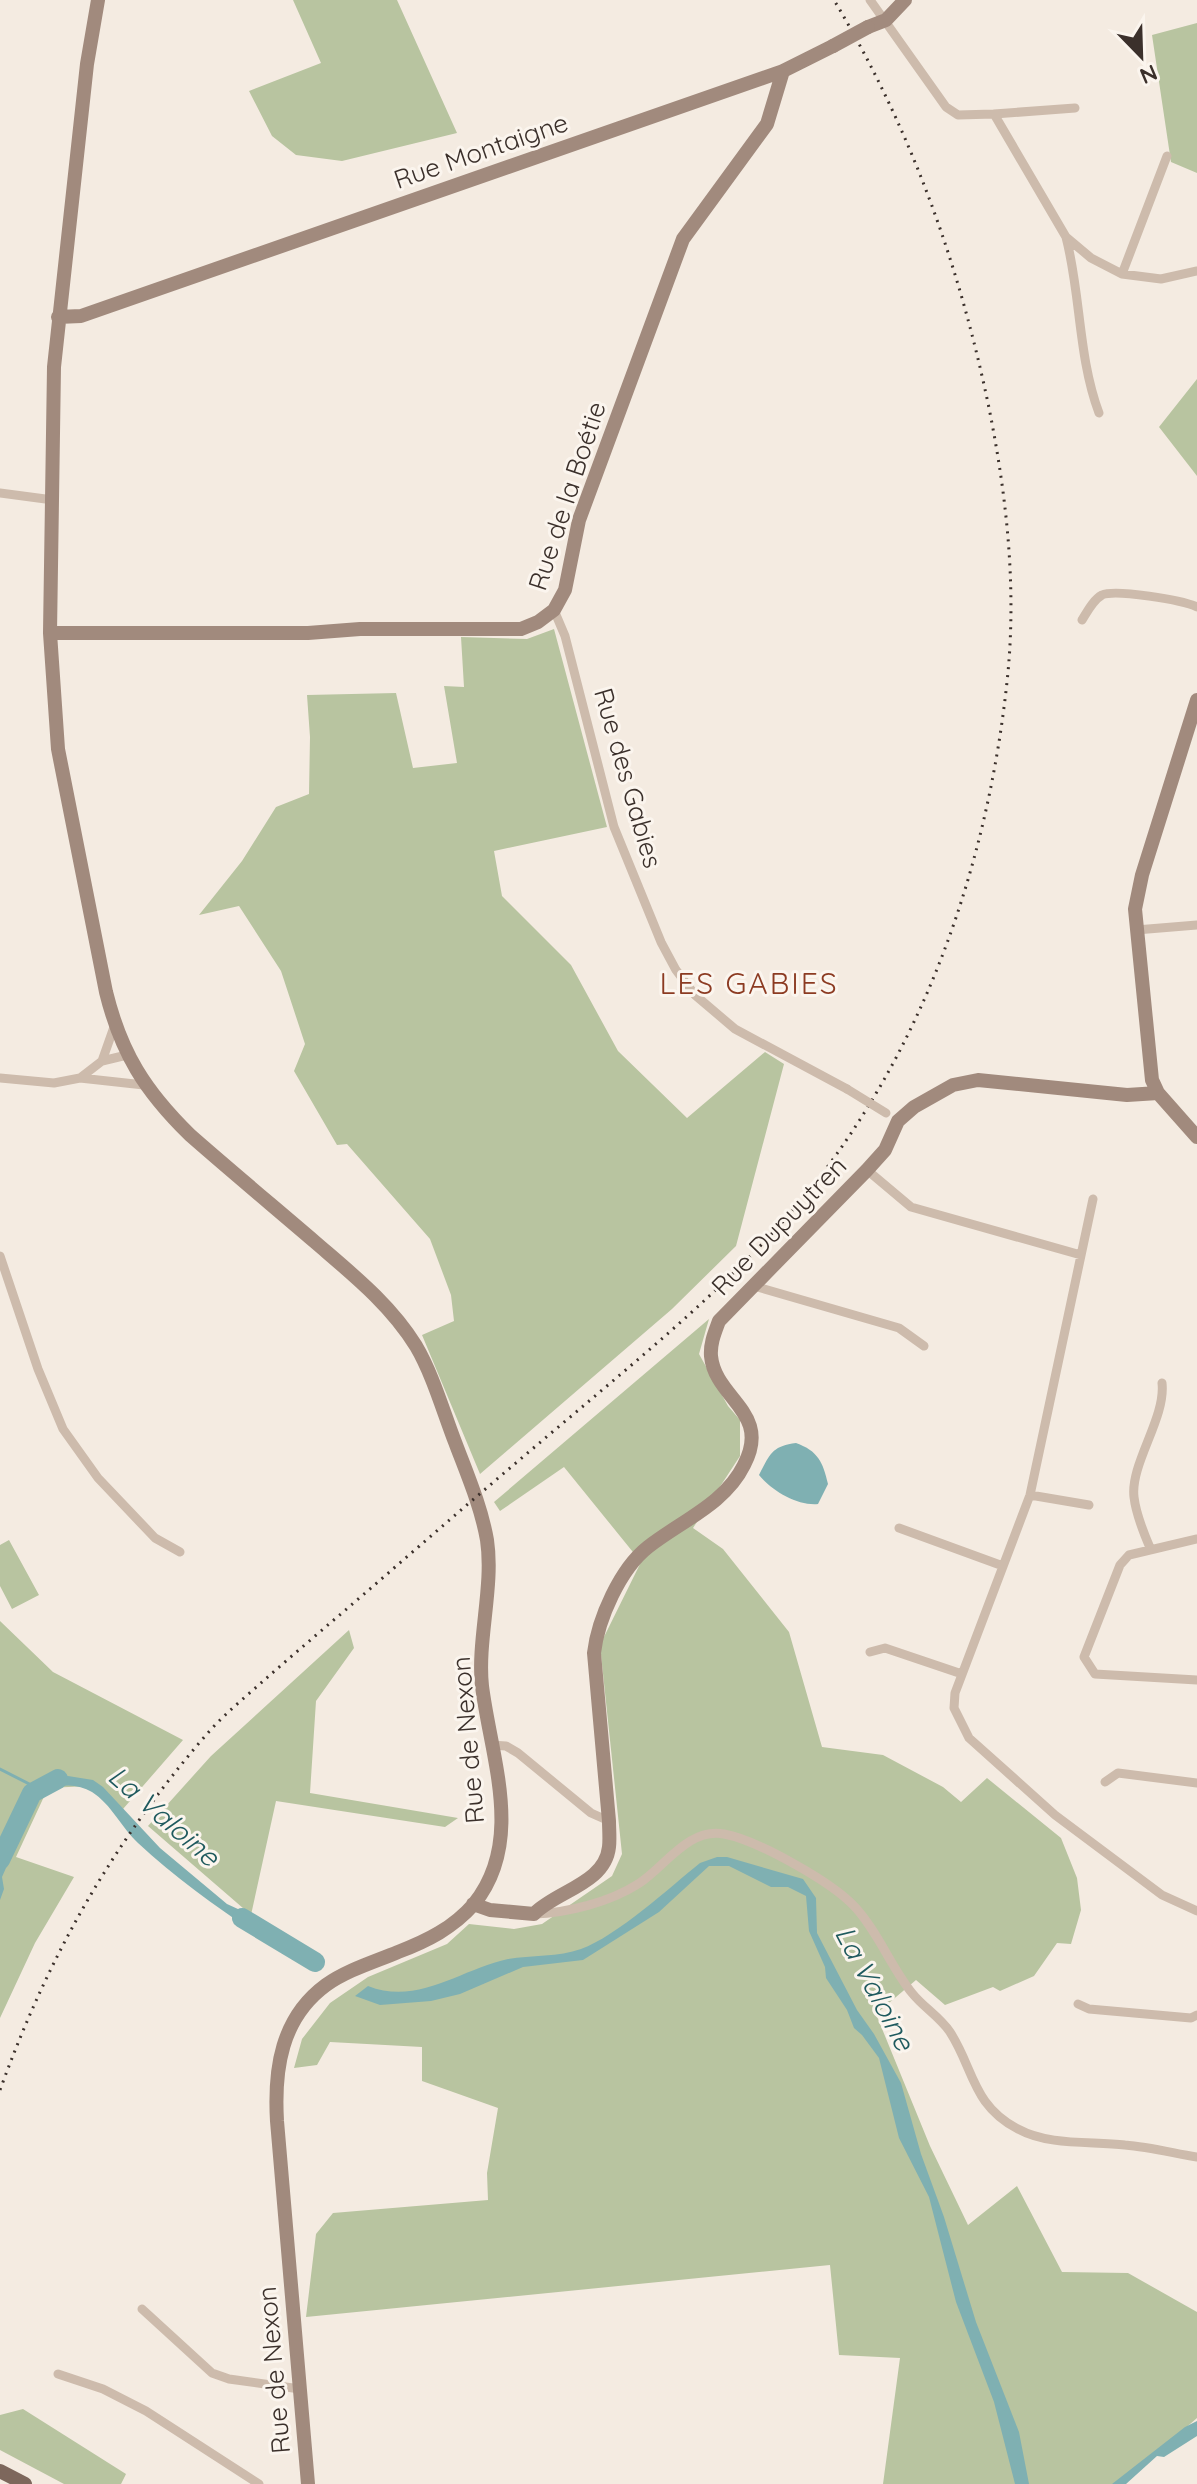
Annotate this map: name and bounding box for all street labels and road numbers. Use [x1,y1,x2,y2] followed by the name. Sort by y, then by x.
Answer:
[389,105,572,196] street label: Rue Montaigne
[520,397,613,594] street label: Rue de la Boétie
[587,684,670,872] street label: Rue des Gabies
[704,1149,853,1302] street label: Rue Dupuytren
[444,1655,491,1825] street label: Rue de Nexon
[250,2285,297,2455] street label: Rue de Nexon

